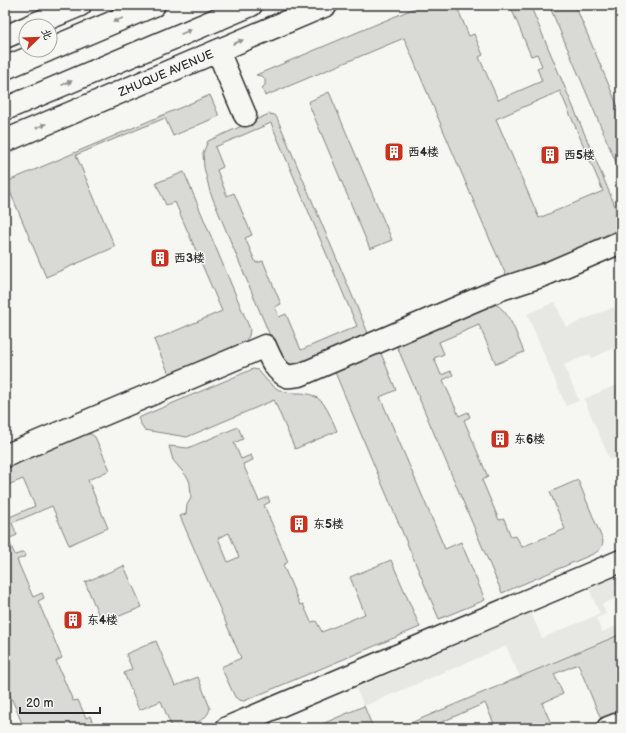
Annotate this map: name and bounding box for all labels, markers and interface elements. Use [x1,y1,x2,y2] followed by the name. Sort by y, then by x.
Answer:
[18,18,58,58] north arrow
[112,18,124,24] one-way arrow
[39,27,55,42] text: 北
[181,29,193,35] one-way arrow
[232,39,244,45] one-way arrow
[116,47,216,101] street label: ZHUQUE AVENUE
[61,80,72,86] one-way arrow
[35,123,46,129] one-way arrow
[383,141,405,163] building icon: 西4楼
[539,144,561,166] building icon: 西5楼
[408,145,439,160] place label: 西4楼
[564,148,595,163] place label: 西5楼
[149,247,171,269] building icon: 西3楼
[174,251,205,266] place label: 西3楼
[489,428,511,450] building icon: 东6楼
[514,432,545,447] place label: 东6楼
[288,513,310,535] building icon: 东5楼
[313,517,344,532] place label: 东5楼
[62,609,84,631] building icon: 东4楼
[87,613,118,628] place label: 东4楼
[20,689,100,715] scale bar
[26,696,53,711] text: 20 m

